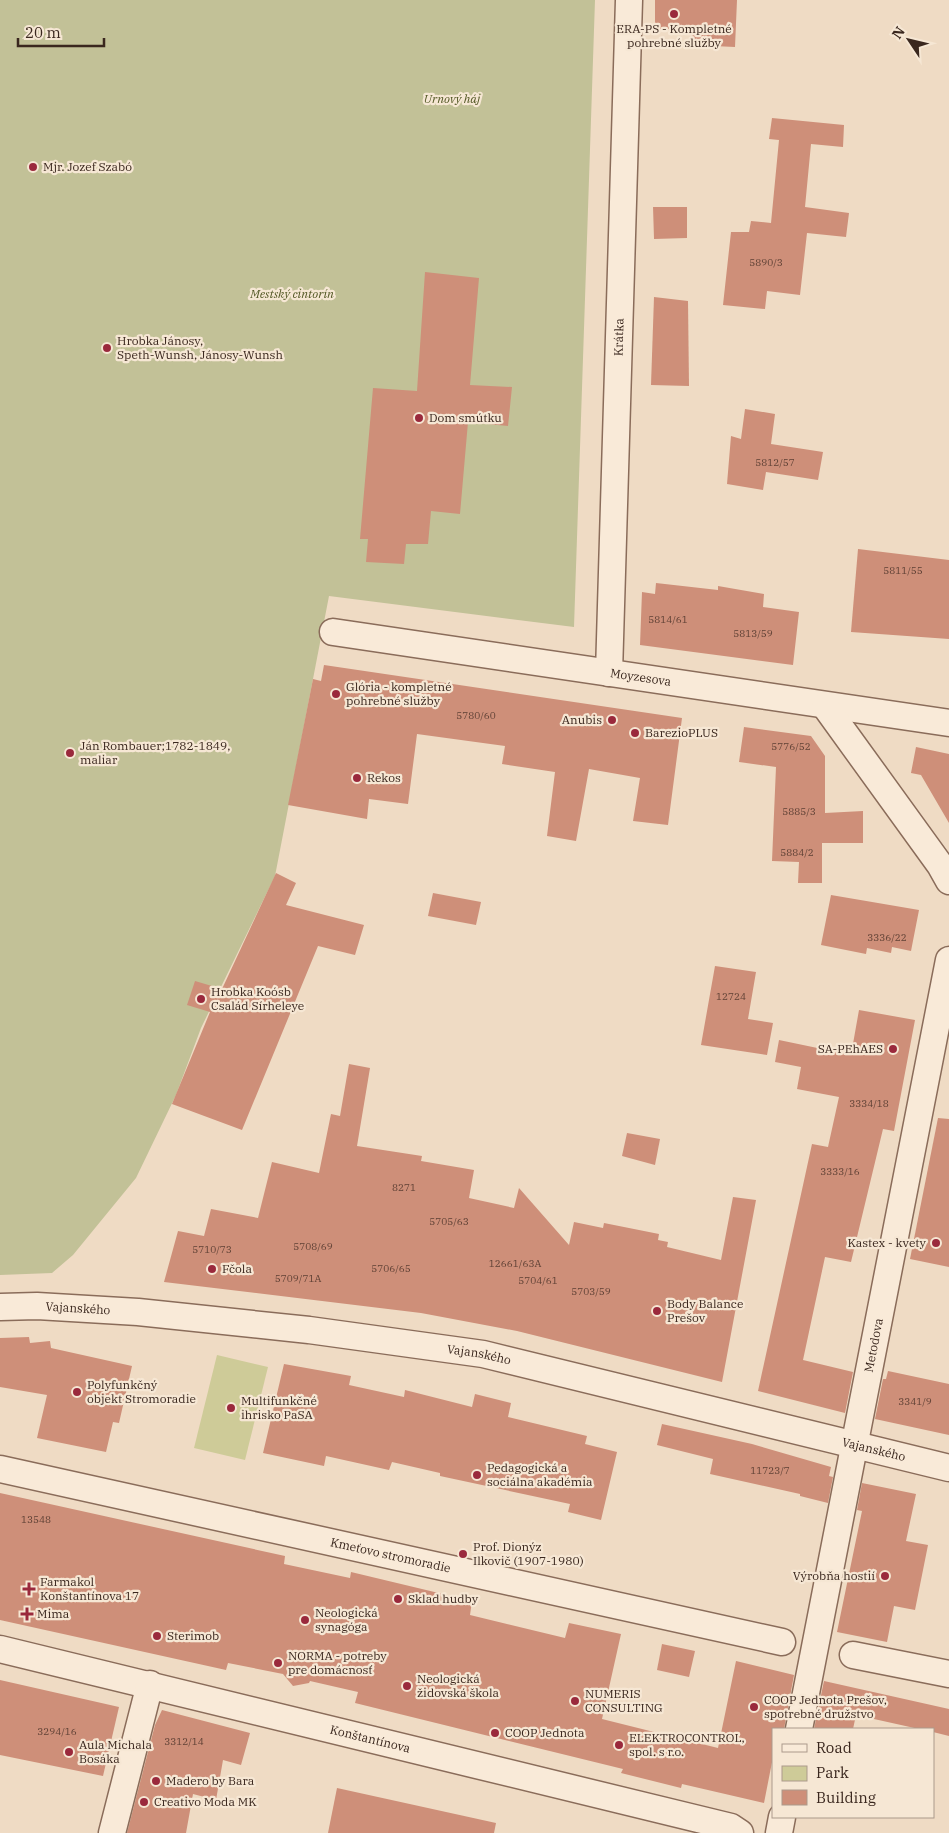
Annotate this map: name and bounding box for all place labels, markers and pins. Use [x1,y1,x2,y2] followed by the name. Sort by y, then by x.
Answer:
[668,8,680,20] marker: ERA-PS - Kompletné pohrebné služby
[616,21,732,50] place label: ERA-PS - Kompletné pohrebné služby
[43,159,132,174] place label: Mjr. Jozef Szabó
[27,161,39,173] marker: Mjr. Jozef Szabó
[117,333,283,362] place label: Hrobka Jánosy, Speth-Wunsh, Jánosy-Wunsh
[101,342,113,354] marker: Hrobka Jánosy, Speth-Wunsh, Jánosy-Wunsh
[429,410,502,425] place label: Dom smútku
[413,412,425,424] marker: Dom smútku
[346,679,452,708] place label: Glória - kompletné pohrebné služby
[330,688,342,700] marker: Glória - kompletné pohrebné služby
[562,712,602,727] place label: Anubis
[606,714,618,726] marker: Anubis
[645,725,718,740] place label: BarezioPLUS
[629,727,641,739] marker: BarezioPLUS
[80,738,230,767] place label: Ján Rombauer;1782-1849, maliar
[64,747,76,759] marker: Ján Rombauer;1782-1849, maliar
[367,770,401,785] place label: Rekos
[351,772,363,784] marker: Rekos
[211,984,304,1013] place label: Hrobka Koósb Család Sírheleye
[195,993,207,1005] marker: Hrobka Koósb Család Sírheleye
[818,1041,883,1056] place label: SA-PEhAES
[887,1043,899,1055] marker: SA-PEhAES
[847,1235,927,1250] place label: Kastex - kvety
[930,1237,942,1249] marker: Kastex - kvety
[222,1261,252,1276] place label: Fčola
[206,1263,218,1275] marker: Fčola
[667,1296,743,1325] place label: Body Balance Prešov
[651,1305,663,1317] marker: Body Balance Prešov
[87,1377,196,1406] place label: Polyfunkčný objekt Stromoradie
[71,1386,83,1398] marker: Polyfunkčný objekt Stromoradie
[241,1393,317,1422] place label: Multifunkčné ihrisko PaSA
[225,1402,237,1414] marker: Multifunkčné ihrisko PaSA
[487,1460,593,1489] place label: Pedagogická a sociálna akadémia
[471,1469,483,1481] marker: Pedagogická a sociálna akadémia
[473,1539,584,1568] place label: Prof. Dionýz Ilkovič (1907-1980)
[457,1548,469,1560] marker: Prof. Dionýz Ilkovič (1907-1980)
[793,1568,875,1583] place label: Výrobňa hostií
[879,1570,891,1582] marker: Výrobňa hostií
[40,1574,139,1603] place label: Farmakol Konštantínova 17
[22,1582,36,1596] marker: Farmakol Konštantínova 17
[408,1591,479,1606] place label: Sklad hudby
[392,1593,404,1605] marker: Sklad hudby
[315,1605,378,1634] place label: Neologická synagóga
[37,1606,70,1621] place label: Mima
[21,1608,33,1620] marker: Mima
[299,1614,311,1626] marker: Neologická synagóga
[167,1628,219,1643] place label: Sterimob
[151,1630,163,1642] marker: Sterimob
[288,1648,387,1677] place label: NORMA - potreby pre domácnosť
[272,1657,284,1669] marker: NORMA - potreby pre domácnosť
[417,1671,499,1700] place label: Neologická židovská škola
[401,1680,413,1692] marker: Neologická židovská škola
[585,1686,663,1715] place label: NUMERIS CONSULTING
[764,1692,887,1721] place label: COOP Jednota Prešov, spotrebné družstvo
[569,1695,581,1707] marker: NUMERIS CONSULTING
[748,1701,760,1713] marker: COOP Jednota Prešov, spotrebné družstvo
[505,1725,585,1740] place label: COOP Jednota
[489,1727,501,1739] marker: COOP Jednota
[629,1730,745,1759] place label: ELEKTROCONTROL, spol. s r.o.
[79,1737,152,1766] place label: Aula Michala Bosáka
[613,1739,625,1751] marker: ELEKTROCONTROL, spol. s r.o.
[63,1746,75,1758] marker: Aula Michala Bosáka
[166,1773,255,1788] place label: Madero by Bara
[150,1775,162,1787] marker: Madero by Bara
[154,1794,257,1809] place label: Creativo Moda MK
[138,1796,150,1808] marker: Creativo Moda MK

